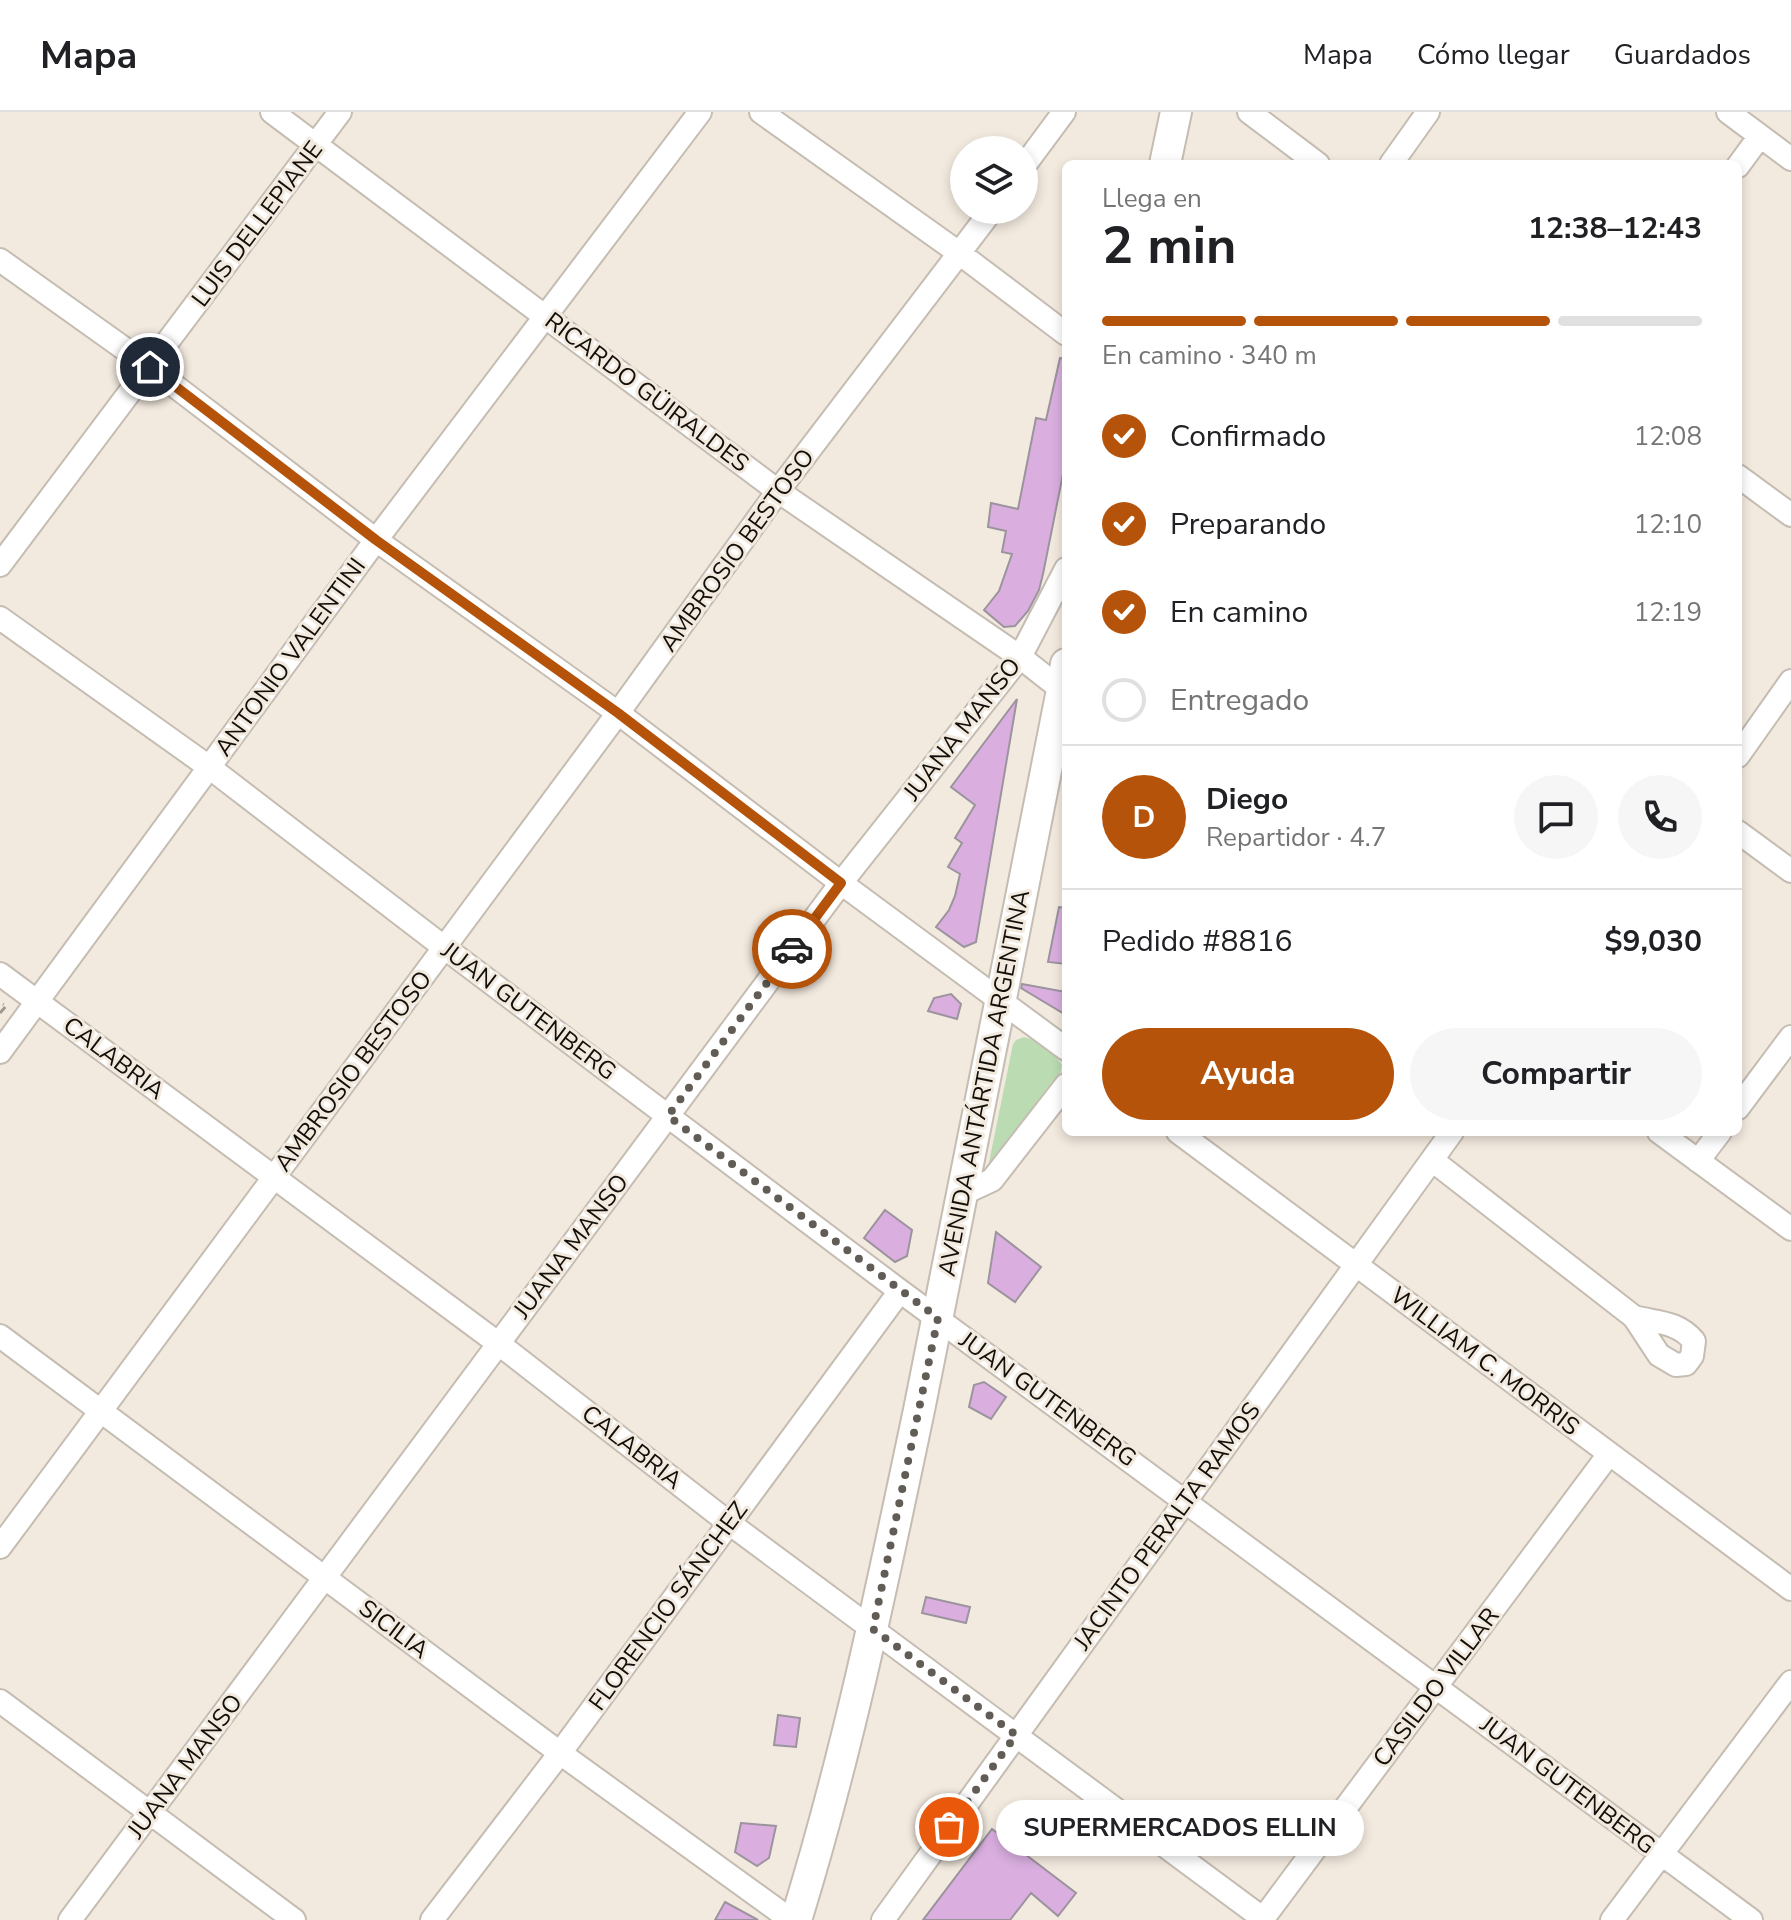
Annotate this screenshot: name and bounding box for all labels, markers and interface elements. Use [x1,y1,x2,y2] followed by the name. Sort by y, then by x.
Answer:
[40,30,137,81] text: Mapa
[1303,36,1373,74] text: Mapa
[1417,36,1570,74] text: Cómo llegar
[1614,36,1751,74] text: Guardados
[184,135,330,313] street label: LUIS DELLEPIANE
[950,136,1038,224] map controls
[950,136,1038,224] button: layers
[1102,181,1202,216] text: Llega en
[1528,208,1702,249] text: 12:38–12:43
[1102,210,1237,281] text: 2 min
[539,305,755,479] street label: RICARDO GÜIRALDES
[116,333,184,401] pin
[1102,338,1317,373] text: En camino · 340 m
[128,345,172,389] icon: home
[1102,414,1146,458] icon: check
[1170,416,1326,457] text: Confirmado
[1634,419,1702,454] text: 12:08
[653,442,821,658] street label: AMBROSIO BESTOSO
[1102,502,1146,546] icon: check
[1170,504,1326,545] text: Preparando
[1634,507,1702,542] text: 12:10
[207,552,373,762] street label: ANTONIO VALENTINI
[1102,590,1146,634] icon: check
[1170,592,1308,633] text: En camino
[1634,595,1702,630] text: 12:19
[896,651,1028,808] street label: JUANA MANSO
[1170,680,1309,721] text: Entregado
[1514,775,1598,859] button: chat
[1618,775,1702,859] button: phone
[1206,779,1288,820] text: Diego
[1133,797,1155,838] text: D
[1206,820,1386,855] text: Repartidor · 4.7
[931,887,1037,1279] street label: AVENIDA ANTÁRTIDA ARGENTINA
[752,909,832,989] courier
[1102,921,1293,962] text: Pedido #8816
[1605,921,1702,962] text: $9,030
[770,927,814,971] icon: car
[434,934,623,1087] street label: JUAN GUTENBERG
[267,964,439,1178] street label: AMBROSIO BESTOSO
[57,1009,172,1107] street label: CALABRIA
[1102,1028,1394,1120] button: Ayuda
[1410,1028,1702,1120] button: Compartir
[506,1167,636,1326] street label: JUANA MANSO
[1384,1279,1586,1443] street label: WILLIAM C. MORRIS
[952,1323,1143,1474] street label: JUAN GUTENBERG
[1066,1396,1268,1657] street label: JACINTO PERALTA RAMOS
[575,1398,689,1497] street label: CALABRIA
[581,1495,755,1717] street label: FLORENCIO SÁNCHEZ
[352,1592,436,1666] street label: SICILIA
[1366,1601,1506,1773] street label: CASILDO VILLAR
[120,1687,250,1846] street label: JUANA MANSO
[1473,1708,1662,1861] street label: JUAN GUTENBERG
[915,1793,983,1861] pin
[997,1799,1365,1855] callout: SUPERMERCADOS ELLIN
[927,1805,971,1849] icon: bag
[1023,1810,1337,1845] text: SUPERMERCADOS ELLIN

